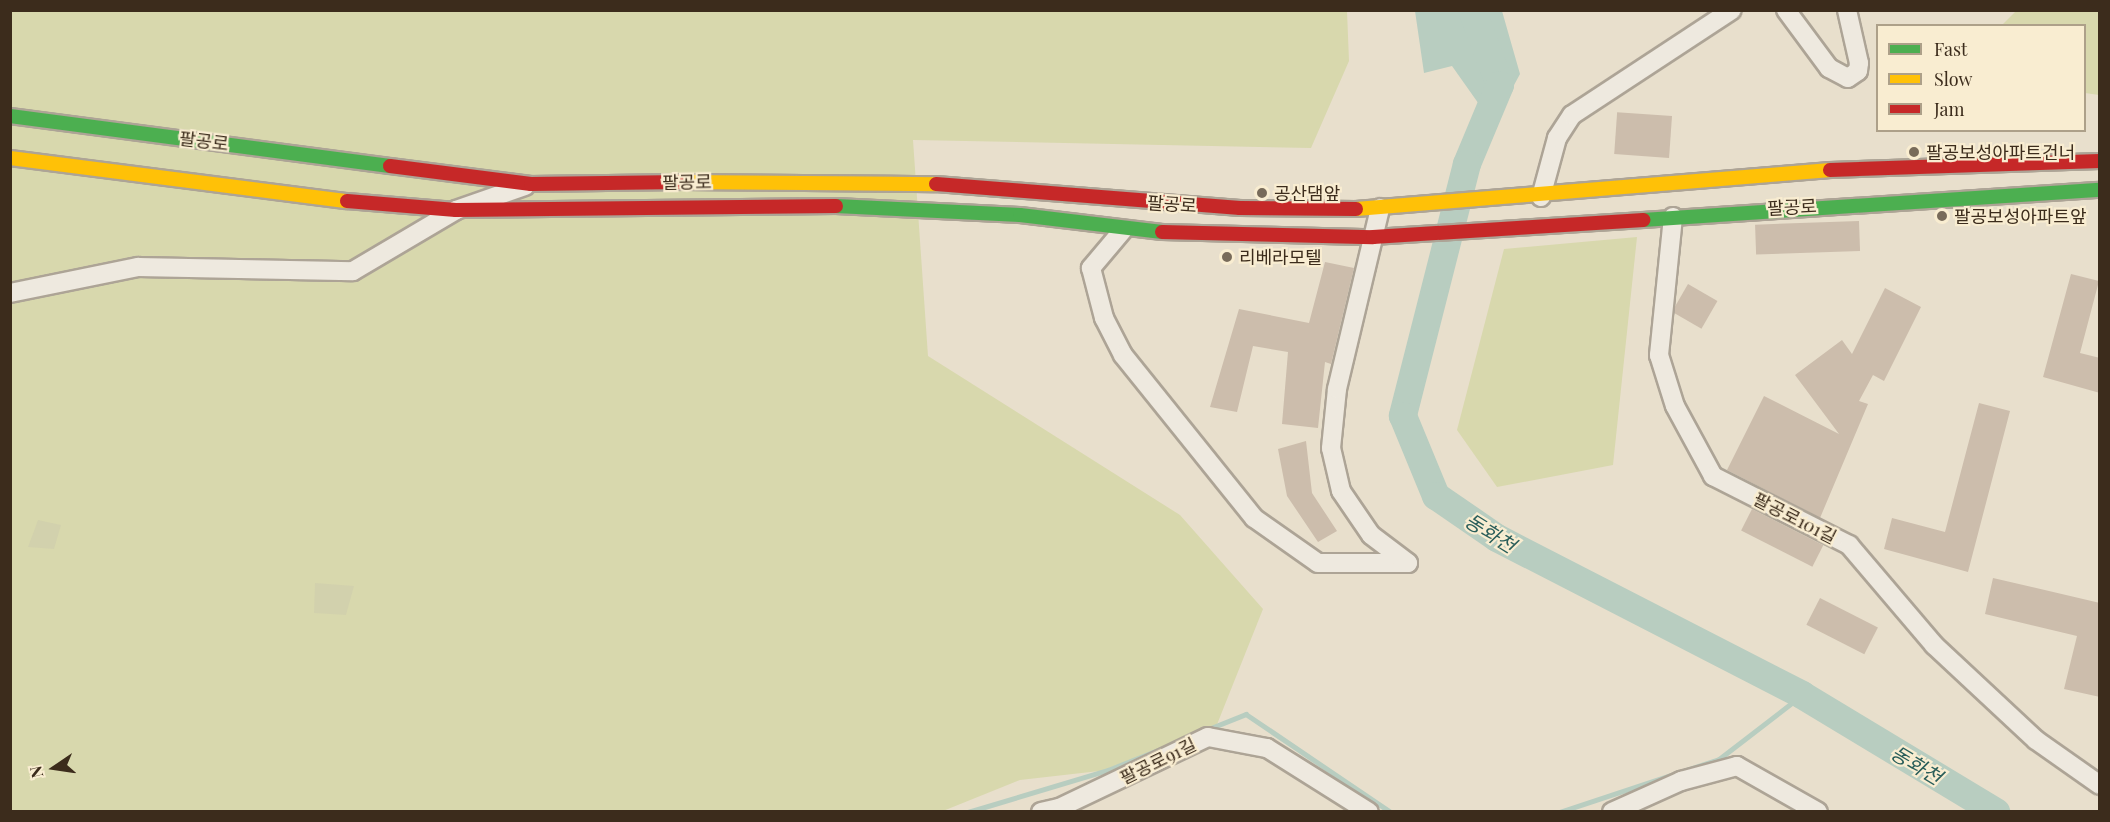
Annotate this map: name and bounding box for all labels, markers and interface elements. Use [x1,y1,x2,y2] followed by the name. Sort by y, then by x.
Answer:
[1876,24,2086,132] legend
[1934,37,1967,61] text: Fast
[1934,67,1972,91] text: Slow
[1934,97,1964,121] text: Jam
[178,127,230,155] street label: 팔공로
[1926,141,2075,163] place label: 팔공보성아파트건너
[1907,145,1921,159] marker: 팔공보성아파트건너
[662,171,712,193] street label: 팔공로
[1274,182,1340,204] place label: 공산댐앞
[1255,186,1269,200] marker: 공산댐앞
[1146,191,1198,217] street label: 팔공로
[1767,195,1817,219] street label: 팔공로
[1954,205,2086,227] place label: 팔공보성아파트앞
[1935,209,1949,223] marker: 팔공보성아파트앞
[1239,246,1322,268] place label: 리베라모텔
[1220,250,1234,264] marker: 리베라모텔
[1750,488,1840,548] street label: 팔공로101길
[1461,507,1521,557] water label: 동화천
[1116,733,1200,789] street label: 팔공로91길
[24,738,84,798] north arrow
[1887,739,1947,789] water label: 동화천
[24,764,48,780] text: N

